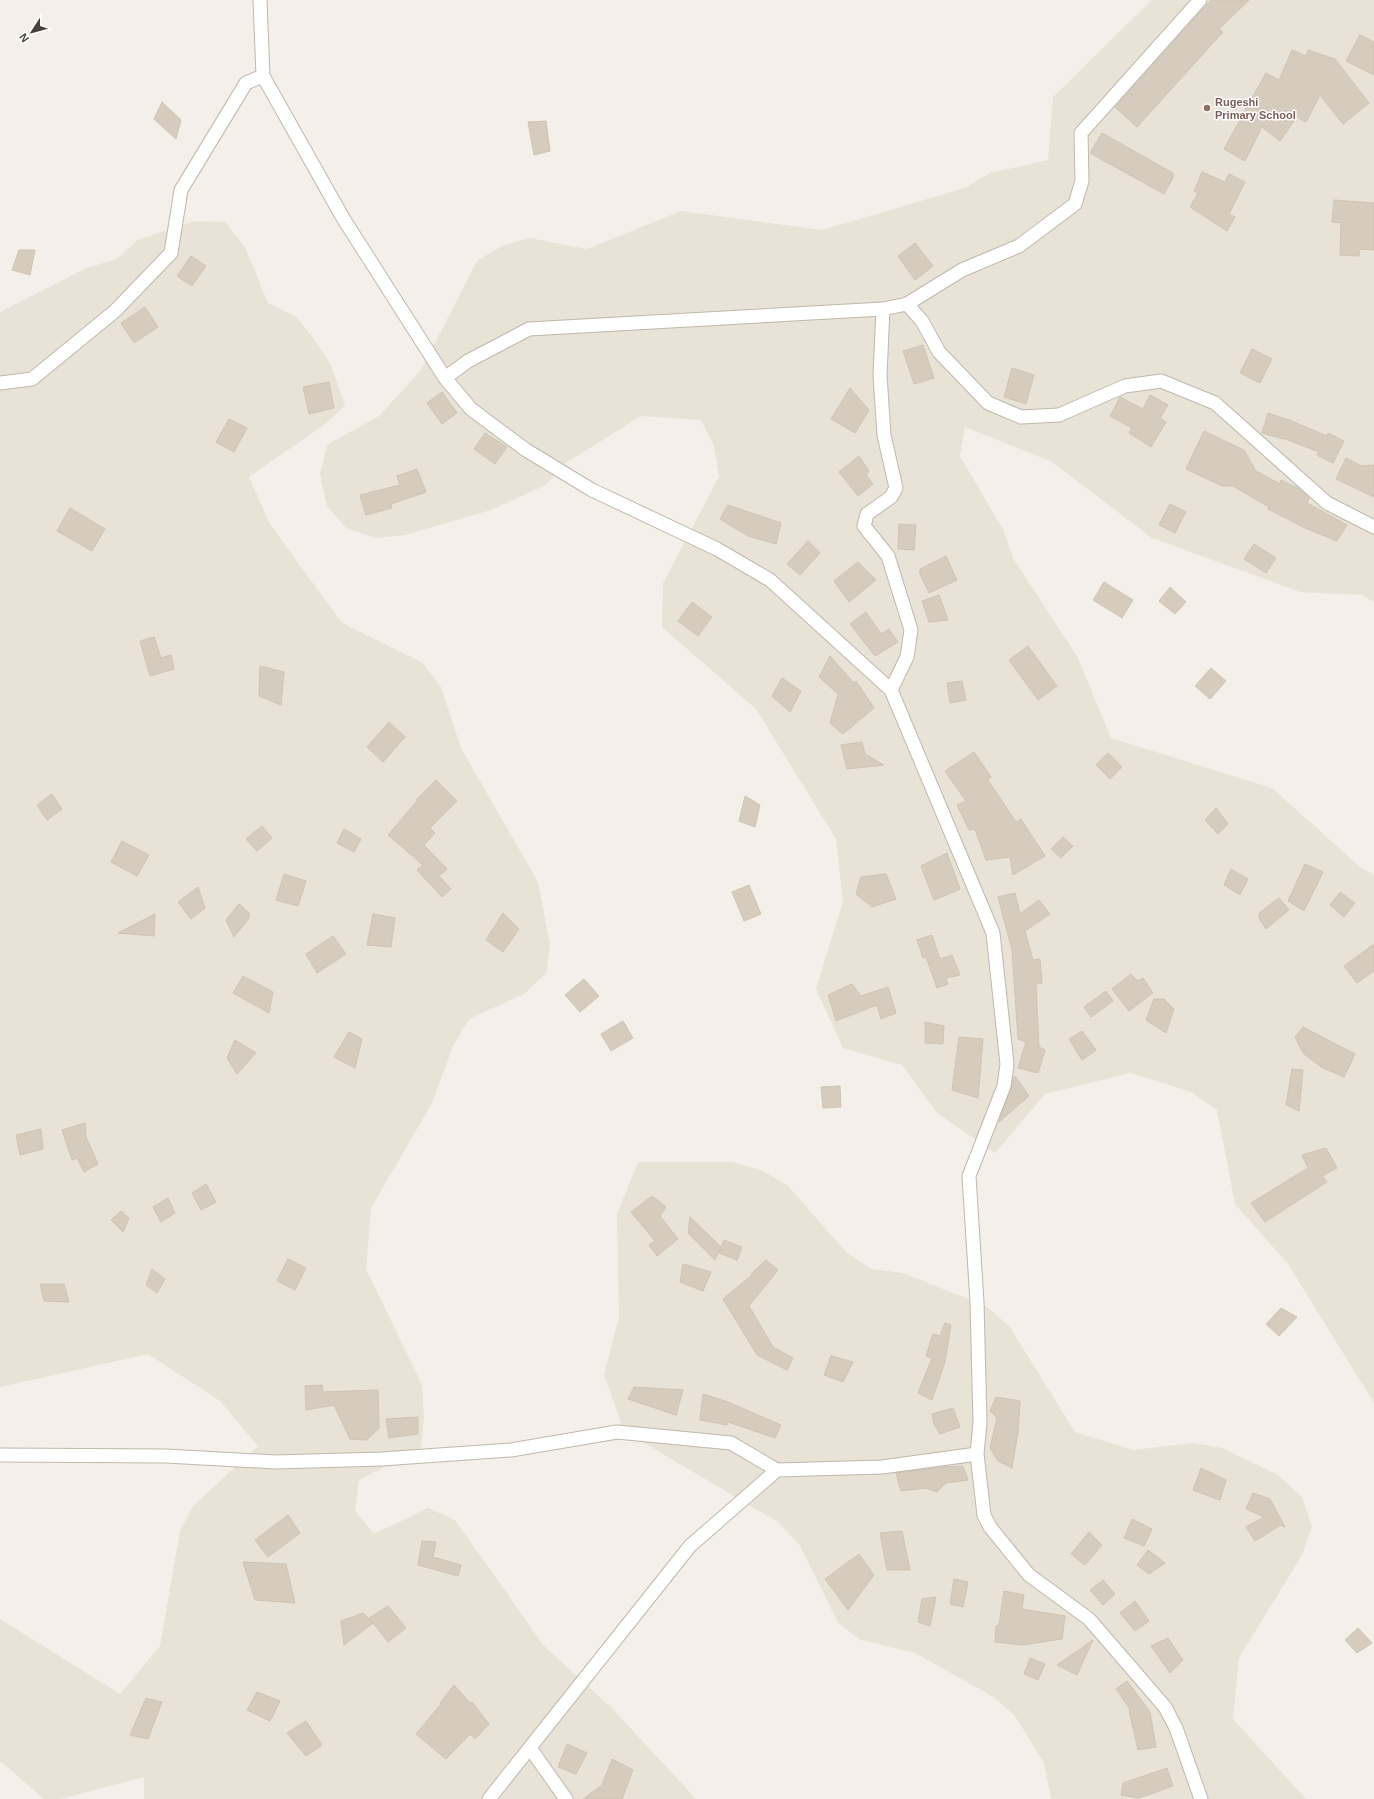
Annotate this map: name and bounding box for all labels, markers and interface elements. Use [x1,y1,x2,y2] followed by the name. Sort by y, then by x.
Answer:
[12,12,52,52] north arrow
[17,31,31,45] text: N
[1215,96,1296,121] place label: Rugeshi Primary School
[1202,103,1212,113] marker: Rugeshi Primary School

